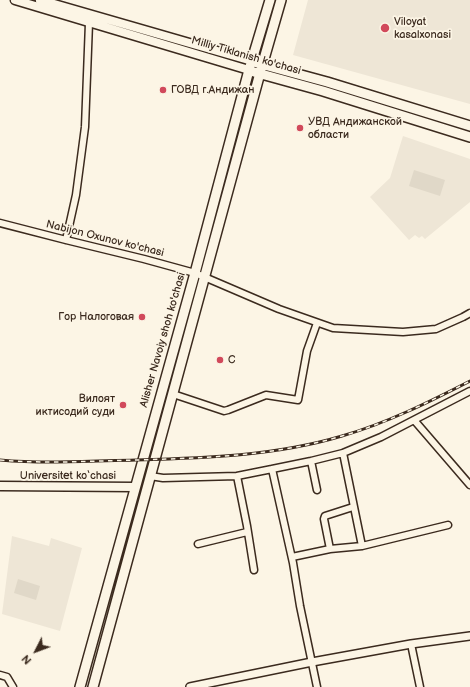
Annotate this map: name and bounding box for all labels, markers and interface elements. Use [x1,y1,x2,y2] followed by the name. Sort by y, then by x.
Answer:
[394,15,451,41] place label: Viloyat kasalxonasi
[379,22,391,34] marker: Viloyat kasalxonasi
[190,34,302,78] street label: Milliy Tiklanish ko'chasi
[171,83,254,97] place label: ГОВД г.Андижан
[158,85,168,95] marker: ГОВД г.Андижан
[308,115,402,141] place label: УВД Андижанской области
[295,123,305,133] marker: УВД Андижанской области
[45,218,165,260] street label: Nabijon Oxunov ko'chasi
[137,271,189,409] street label: Alisher Navoiy shoh ko'chasi
[58,310,134,324] place label: Гор Налоговая
[137,312,147,322] marker: Гор Налоговая
[228,353,235,367] place label: С
[215,355,225,365] marker: С
[36,392,115,418] place label: Вилоят иктисодий суди
[118,400,128,410] marker: Вилоят иктисодий суди
[20,469,116,483] street label: Universitet kо‘chasi
[16,631,56,671] north arrow
[19,652,34,667] text: N

